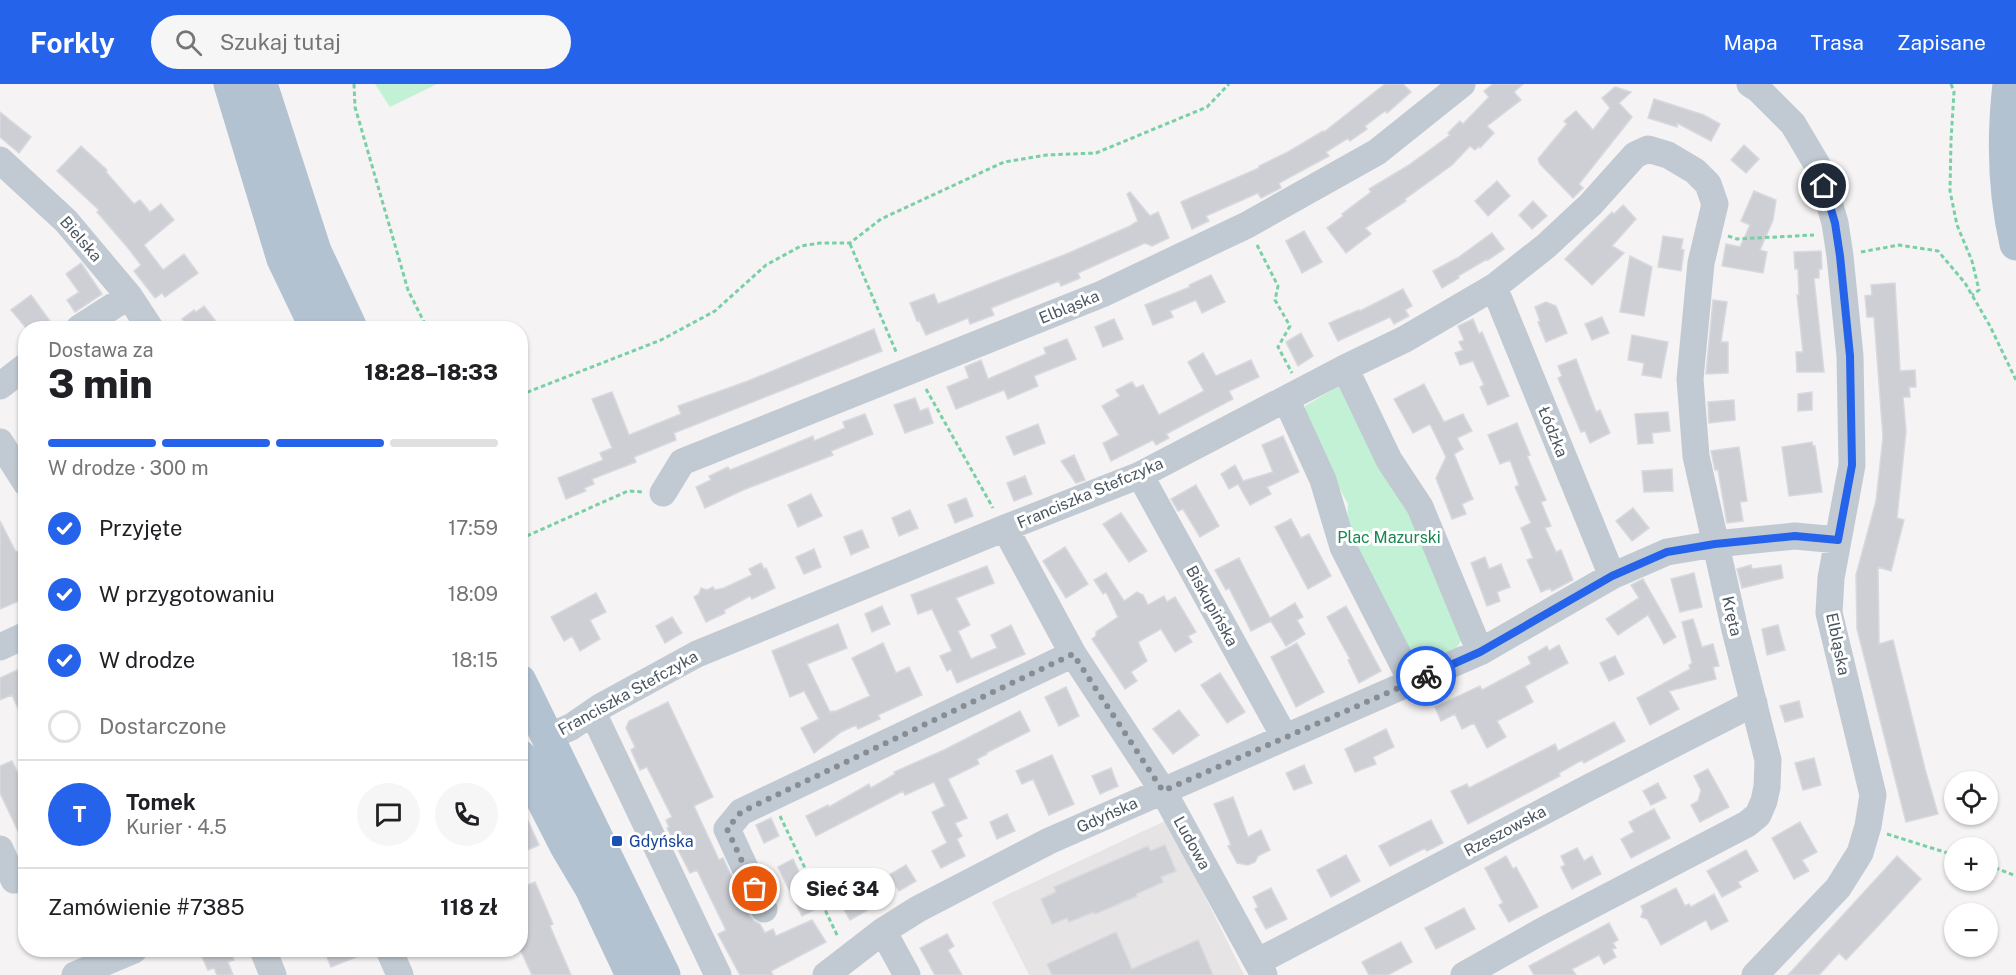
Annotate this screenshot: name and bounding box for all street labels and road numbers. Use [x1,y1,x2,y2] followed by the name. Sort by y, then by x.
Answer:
[56,212,106,266] street label: Bielska
[1036,286,1102,328] street label: Elbląska
[1534,404,1572,460] street label: Łódzka
[1014,454,1166,532] street label: Franciszka Stefczyka
[1182,562,1242,650] street label: Biskupińska
[1718,594,1746,638] street label: Kręta
[1822,611,1854,677] street label: Elbląska
[555,647,701,739] street label: Franciszka Stefczyka
[1074,793,1140,837] street label: Gdyńska
[1461,801,1549,861] street label: Rzeszowska
[1170,813,1214,873] street label: Ludowa

